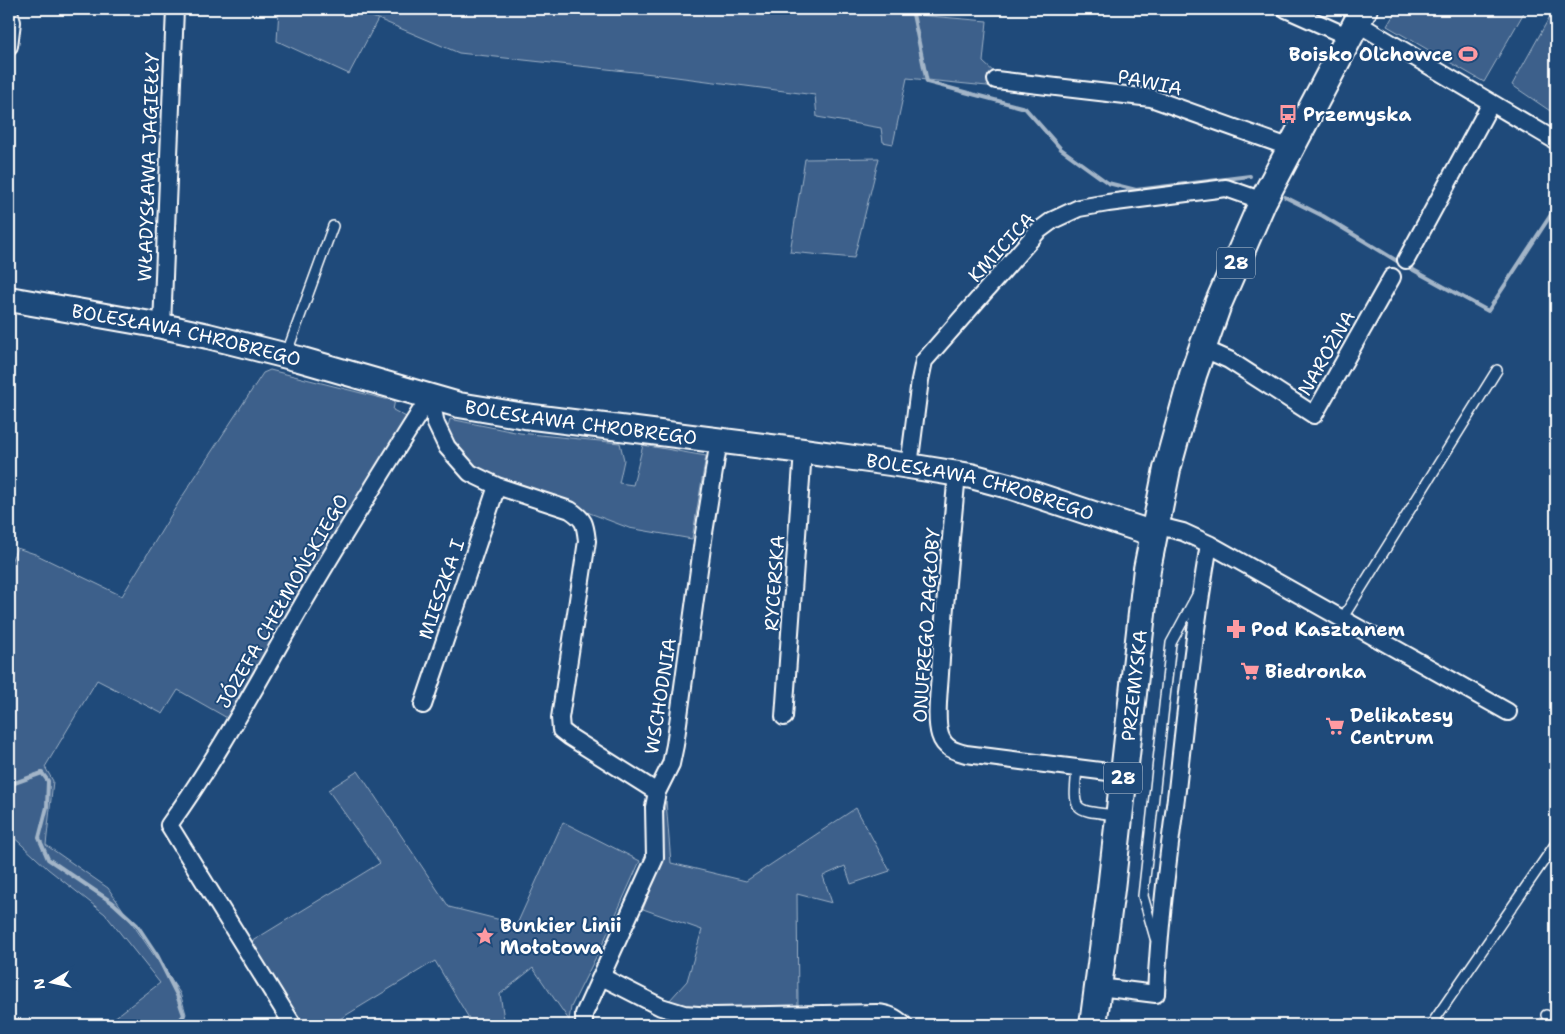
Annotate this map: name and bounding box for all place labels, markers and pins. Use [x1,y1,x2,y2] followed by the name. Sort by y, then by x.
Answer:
[1289,42,1453,67] place label: Boisko Olchowce
[1457,43,1479,65] sports icon: Boisko Olchowce
[1303,102,1411,127] place label: Przemyska
[1277,103,1299,125] bus stop icon: Przemyska
[1251,617,1405,642] place label: Pod Kasztanem
[1225,618,1247,640] pharmacy icon: Pod Kasztanem
[1265,659,1366,684] place label: Biedronka
[1239,660,1261,682] supermarket icon: Biedronka
[1350,703,1453,750] place label: Delikatesy Centrum
[1324,715,1346,737] supermarket icon: Delikatesy Centrum
[500,913,622,960] place label: Bunkier Linii Mołotowa
[474,925,496,947] place icon: Bunkier Linii Mołotowa

